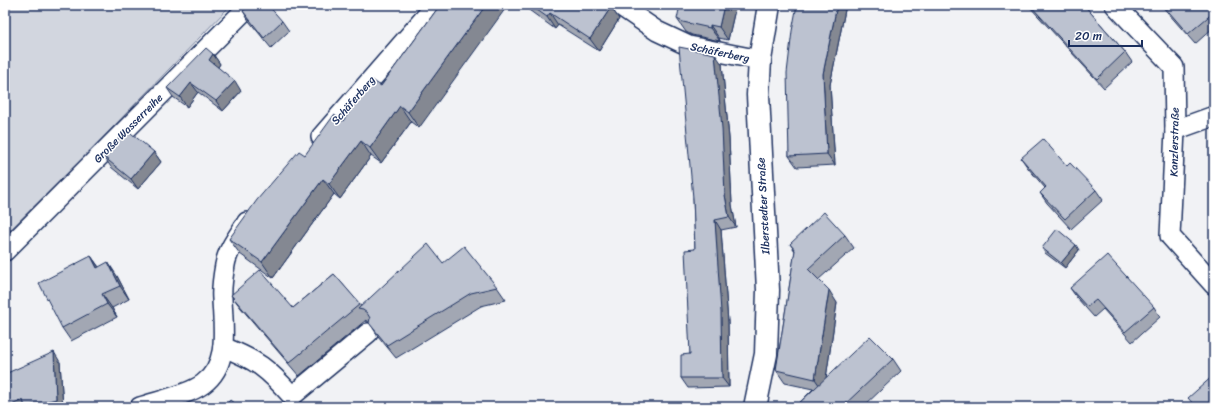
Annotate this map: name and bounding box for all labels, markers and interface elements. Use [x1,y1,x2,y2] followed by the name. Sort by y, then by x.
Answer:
[1069,22,1142,48] scale bar
[1075,25,1102,47] text: 20 m
[688,37,752,68] street label: Schäferberg
[326,71,381,129] street label: Schäferberg
[89,89,168,168] street label: Große Wasserreihe
[1164,107,1185,177] street label: Kanzlerstraße
[751,157,776,256] street label: Ilberstedter Straße

